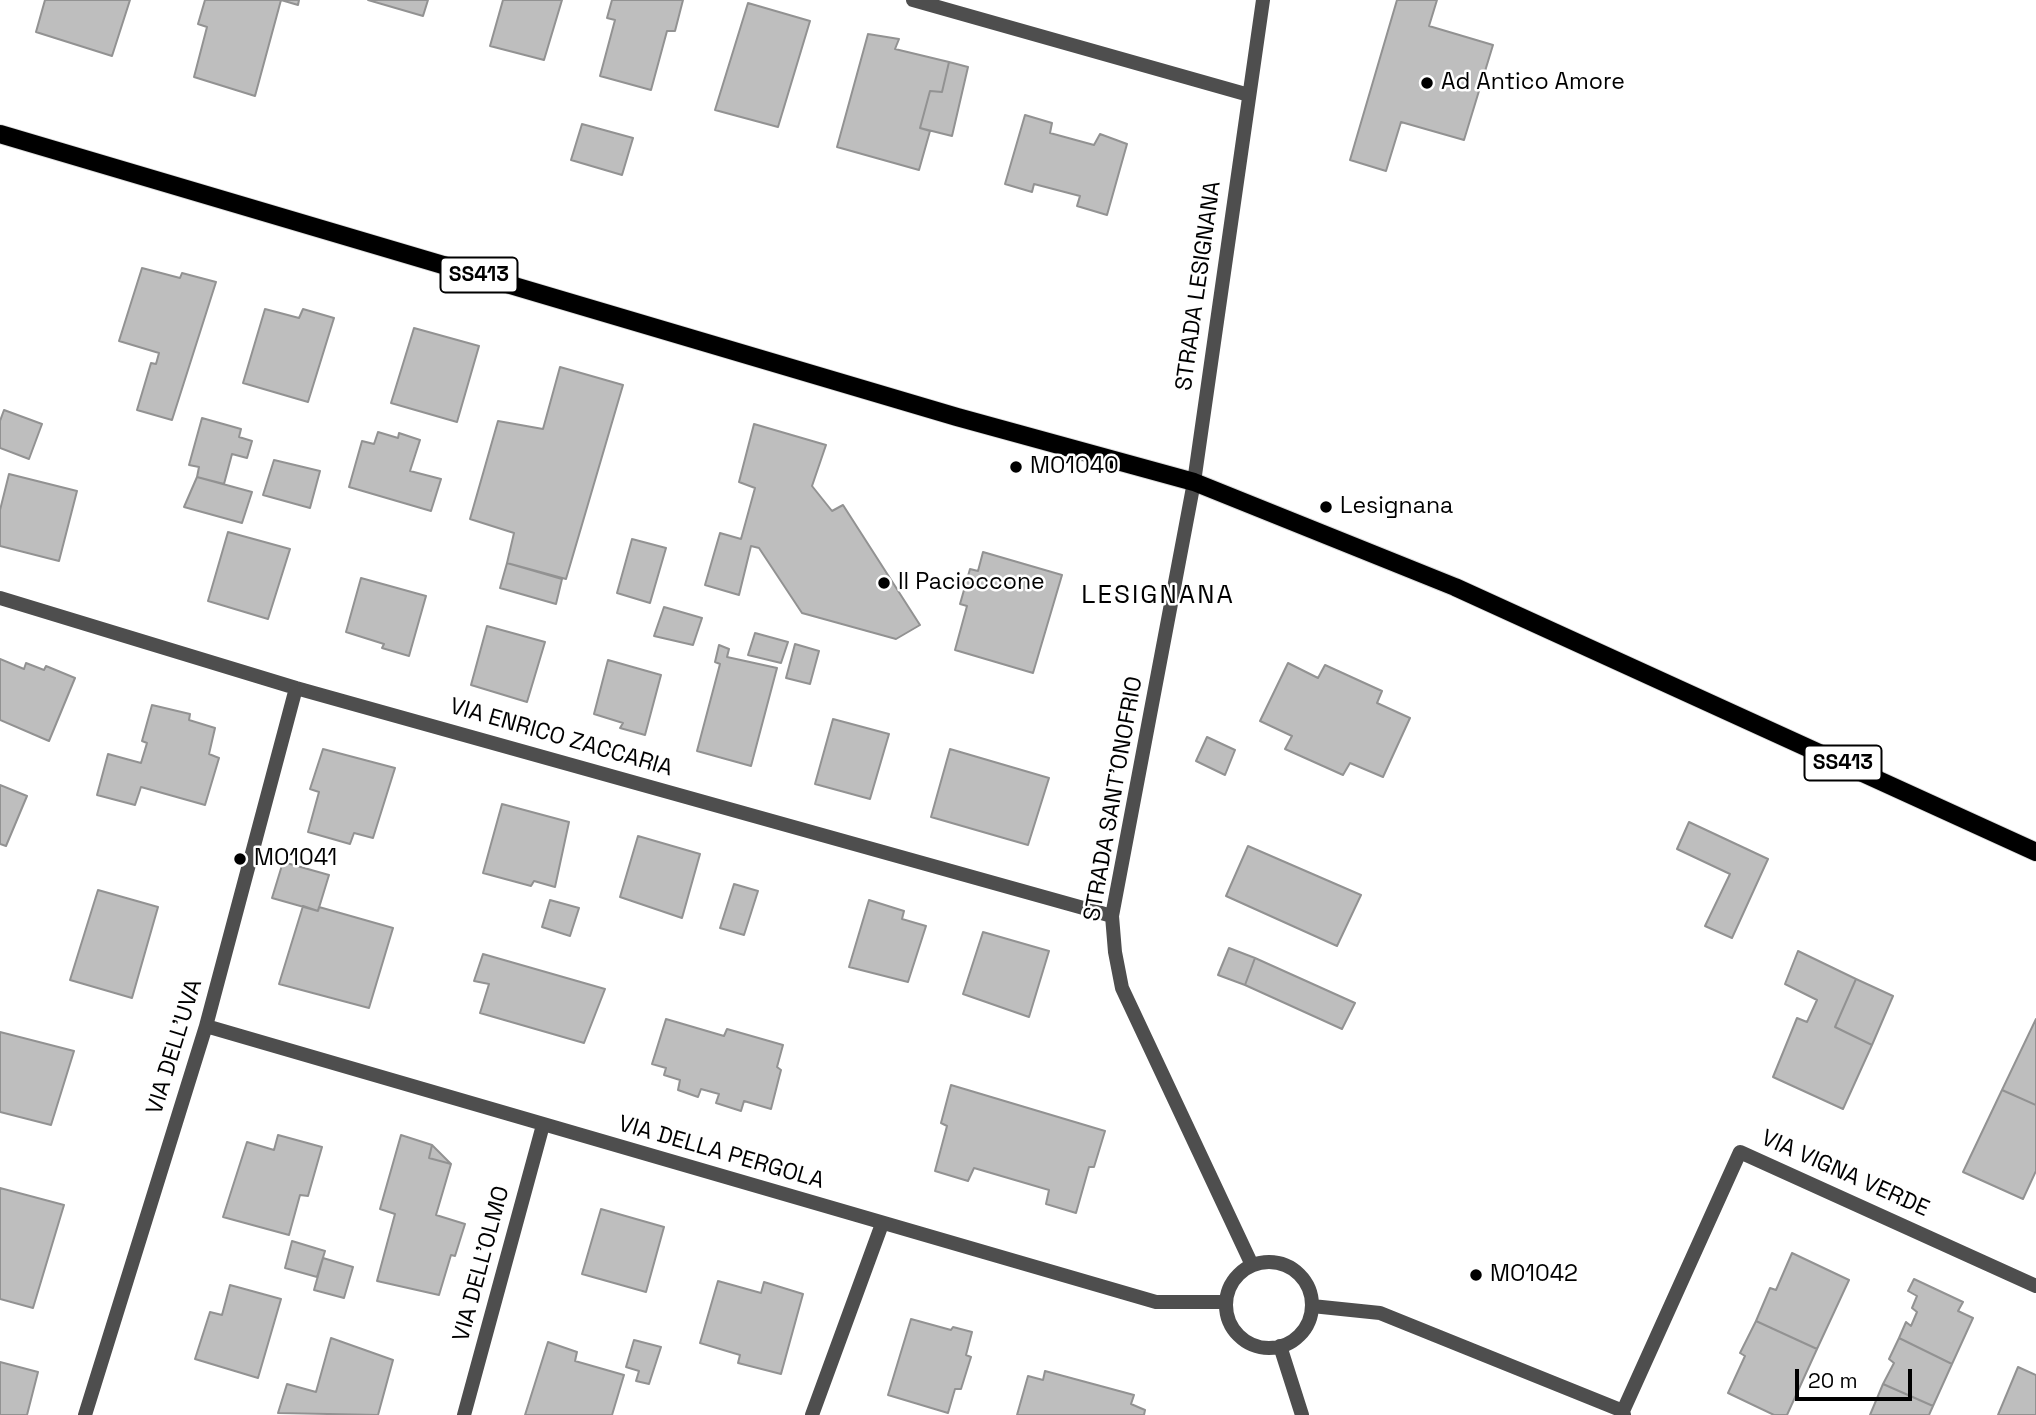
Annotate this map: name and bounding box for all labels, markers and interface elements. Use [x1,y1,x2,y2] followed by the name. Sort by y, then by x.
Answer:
[1441,69,1625,97] place label: Ad Antico Amore
[1419,75,1435,91] marker: Ad Antico Amore
[1171,179,1227,393] street label: STRADA LESIGNANA
[440,258,518,292] road number: SS413
[1030,453,1119,481] place label: MO1040
[1008,459,1024,475] marker: MO1040
[1340,493,1453,521] place label: Lesignana
[1318,499,1334,515] marker: Lesignana
[898,569,1045,597] place label: Il Pacioccone
[876,575,892,591] marker: Il Pacioccone
[1082,580,1234,612] district label: LESIGNANA
[1079,674,1149,924] street label: STRADA SANT'ONOFRIO
[446,693,676,783] street label: VIA ENRICO ZACCARIA
[1804,746,1882,780] road number: SS413
[254,845,337,873] place label: MO1041
[232,851,248,867] marker: MO1041
[141,976,209,1118] street label: VIA DELL'UVA
[615,1110,827,1196] street label: VIA DELLA PERGOLA
[1757,1125,1933,1223] street label: VIA VIGNA VERDE
[448,1183,516,1345] street label: VIA DELL'OLMO
[1490,1261,1578,1289] place label: MO1042
[1468,1267,1484,1283] marker: MO1042
[1798,1356,1915,1400] scale bar
[1808,1367,1858,1394] text: 20 m

